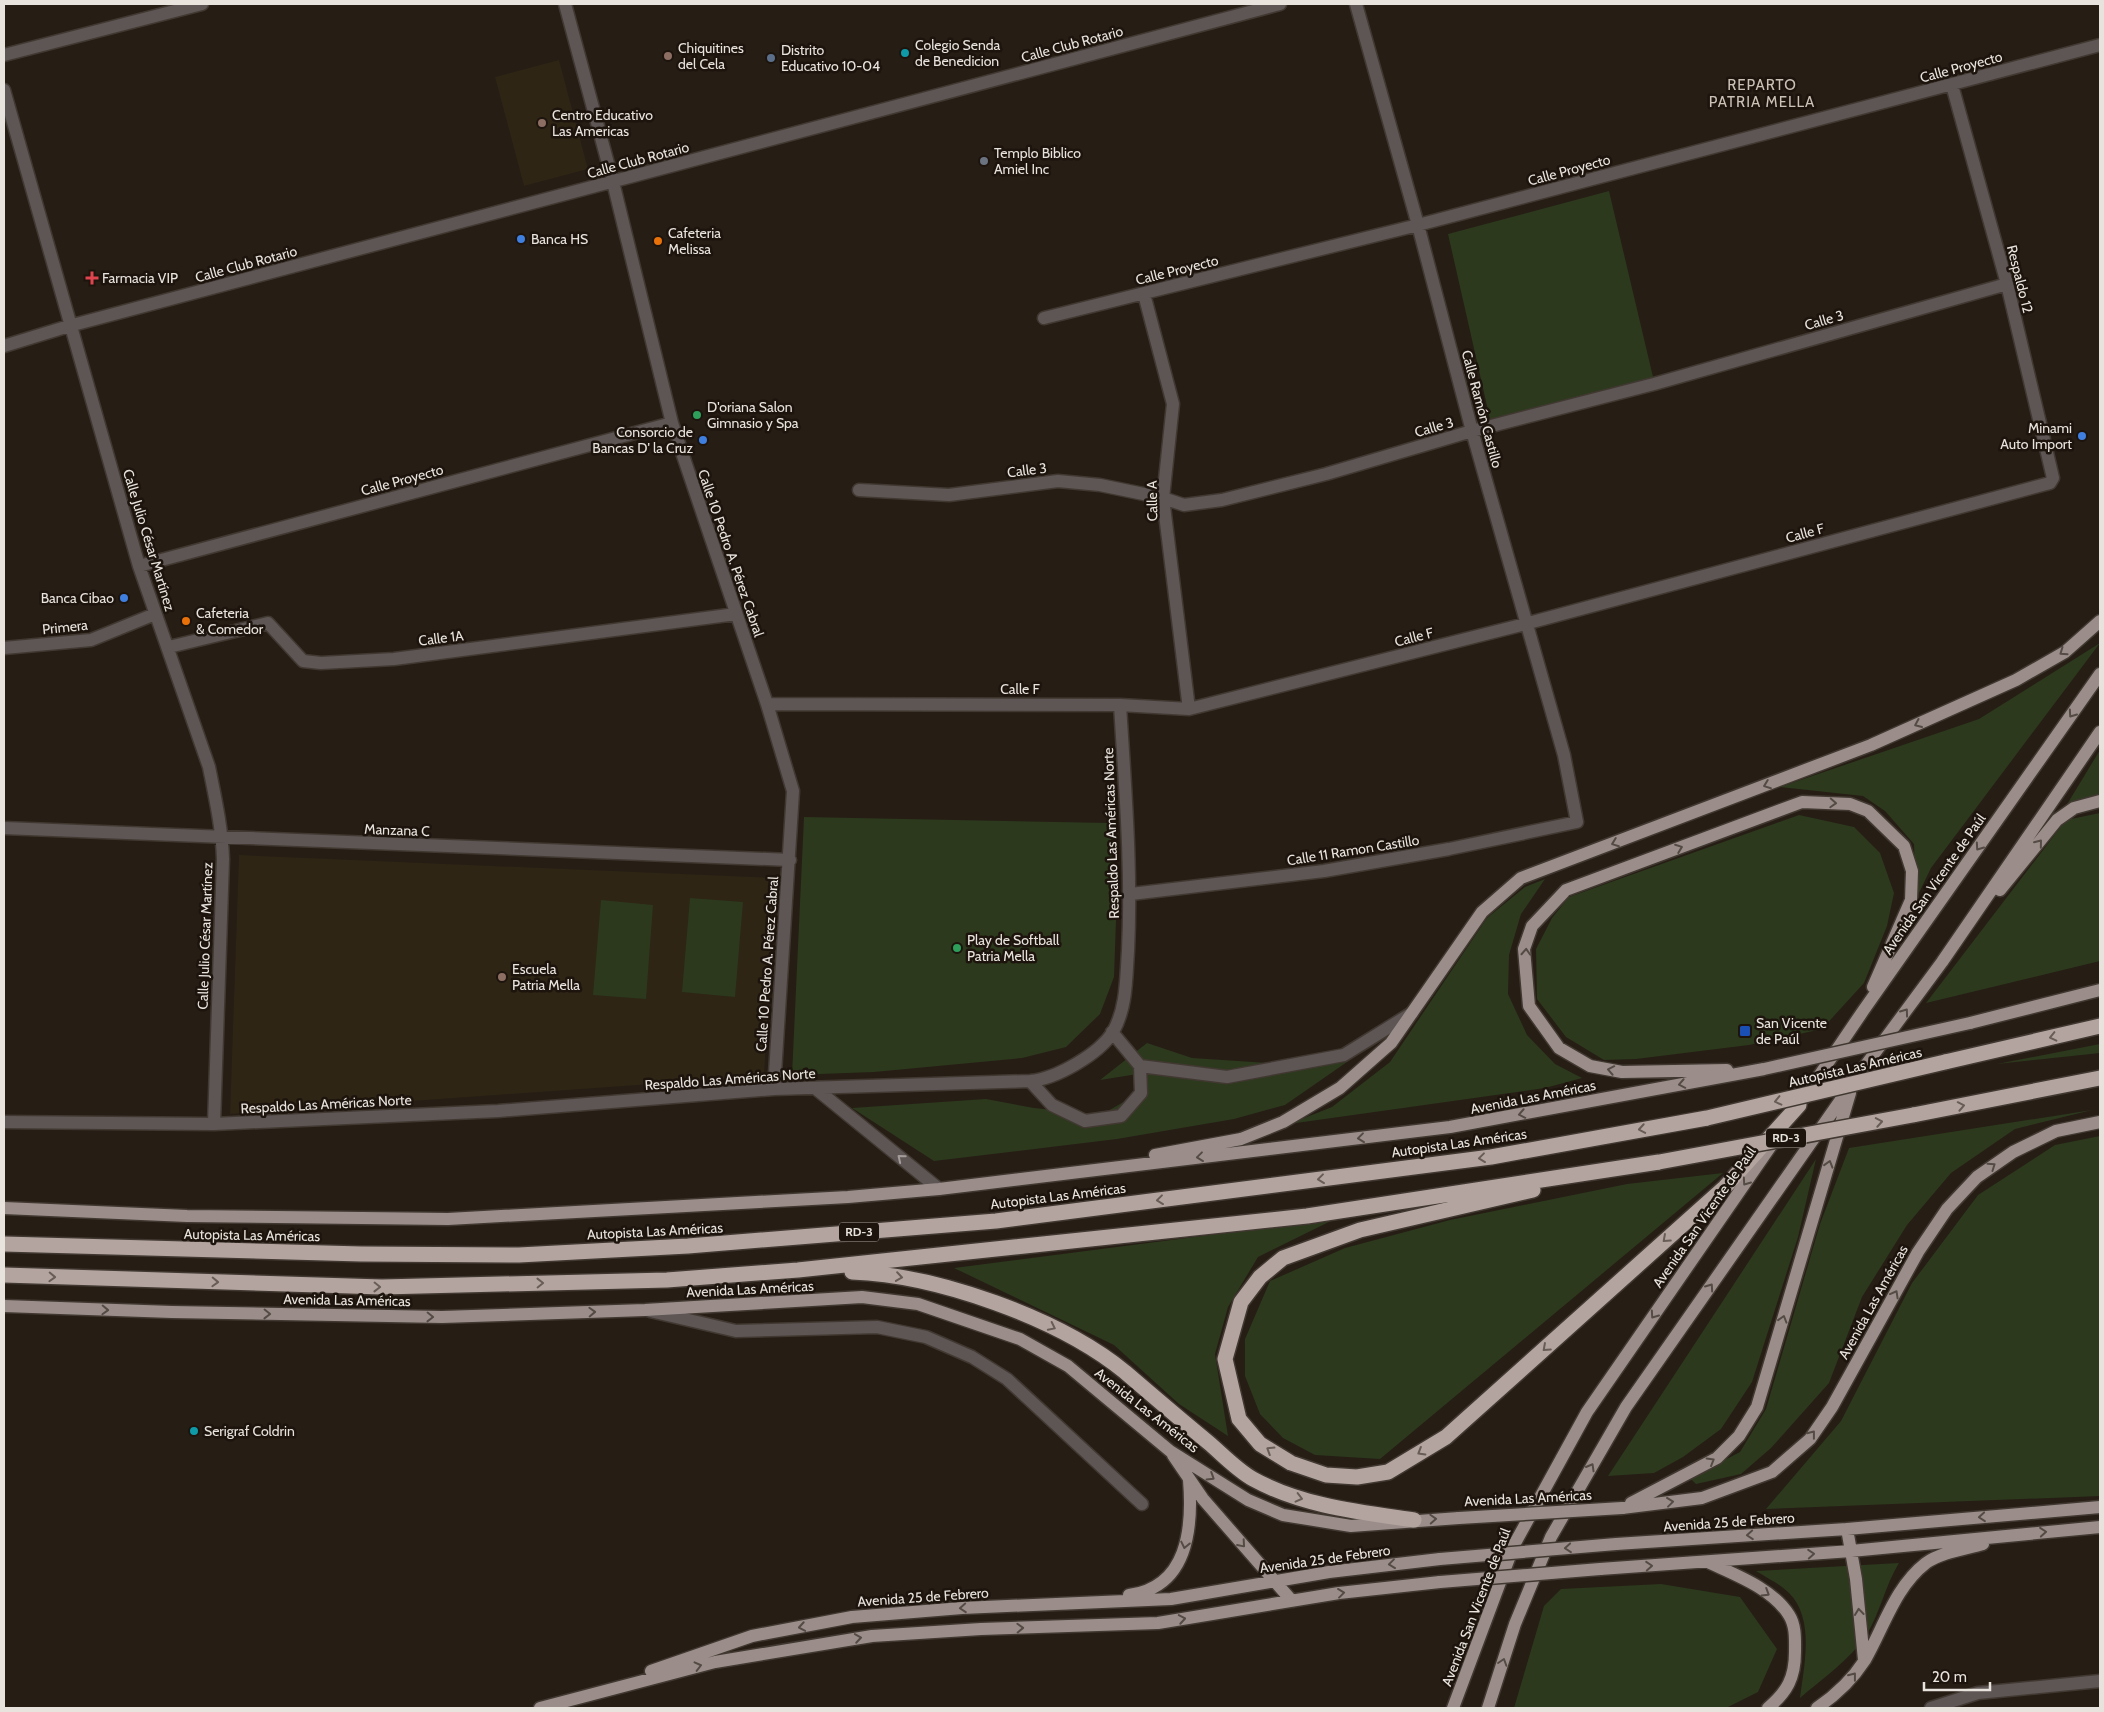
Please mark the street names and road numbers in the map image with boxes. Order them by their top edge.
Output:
street label: Calle Club Rotario [1019,22,1125,66]
street label: Calle Proyecto [1918,47,2005,87]
street label: Calle Club Rotario [585,138,691,182]
street label: Calle Proyecto [1526,150,1613,190]
street label: Calle Club Rotario [193,242,299,286]
street label: Respaldo 12 [2003,243,2037,315]
street label: Calle Proyecto [1134,251,1221,289]
street label: Calle 3 [1802,306,1846,334]
street label: Calle Ramón Castillo [1458,348,1506,470]
street label: Calle 3 [1412,413,1456,441]
street label: Calle 3 [1006,459,1048,481]
street label: Calle Proyecto [359,460,446,500]
street label: Calle Julio César Martínez [119,467,179,614]
street label: Calle 10 Pedro A. Pérez Cabral [694,467,768,640]
street label: Calle A [1143,480,1161,522]
street label: Calle F [1784,519,1827,547]
street label: Primera [41,616,89,638]
street label: Calle F [1393,623,1436,651]
street label: Calle 1A [417,626,465,650]
street label: Calle F [1000,680,1040,698]
street label: Respaldo Las Américas Norte [1099,747,1123,919]
street label: Avenida San Vicente de Paúl [1878,810,1990,958]
street label: Manzana C [364,820,430,840]
street label: Calle 11 Ramon Castillo [1286,831,1421,869]
street label: Calle Julio César Martínez [193,862,217,1010]
street label: Calle 10 Pedro A. Pérez Cabral [752,875,782,1052]
street label: Autopista Las Américas [1787,1043,1924,1091]
street label: Respaldo Las Américas Norte [644,1064,816,1094]
street label: Avenida Las Américas [1469,1076,1597,1118]
street label: Respaldo Las Américas Norte [240,1091,412,1117]
street label: Autopista Las Américas [1390,1125,1528,1161]
road number: RD-3 [1766,1128,1806,1148]
street label: Avenida San Vicente de Paúl [1648,1143,1760,1291]
street label: Autopista Las Américas [989,1179,1127,1213]
street label: Autopista Las Américas [586,1218,724,1244]
road number: RD-3 [839,1222,879,1242]
street label: Autopista Las Américas [184,1225,321,1245]
street label: Avenida Las Américas [1834,1242,1912,1362]
street label: Avenida Las Américas [686,1277,814,1301]
street label: Avenida Las Américas [283,1290,411,1310]
street label: Avenida Las Américas [1091,1364,1203,1456]
street label: Avenida Las Américas [1464,1486,1592,1510]
street label: Avenida 25 de Febrero [1663,1508,1796,1536]
street label: Avenida San Vicente de Paúl [1438,1525,1515,1689]
street label: Avenida 25 de Febrero [1259,1541,1392,1577]
street label: Avenida 25 de Febrero [857,1583,990,1611]

